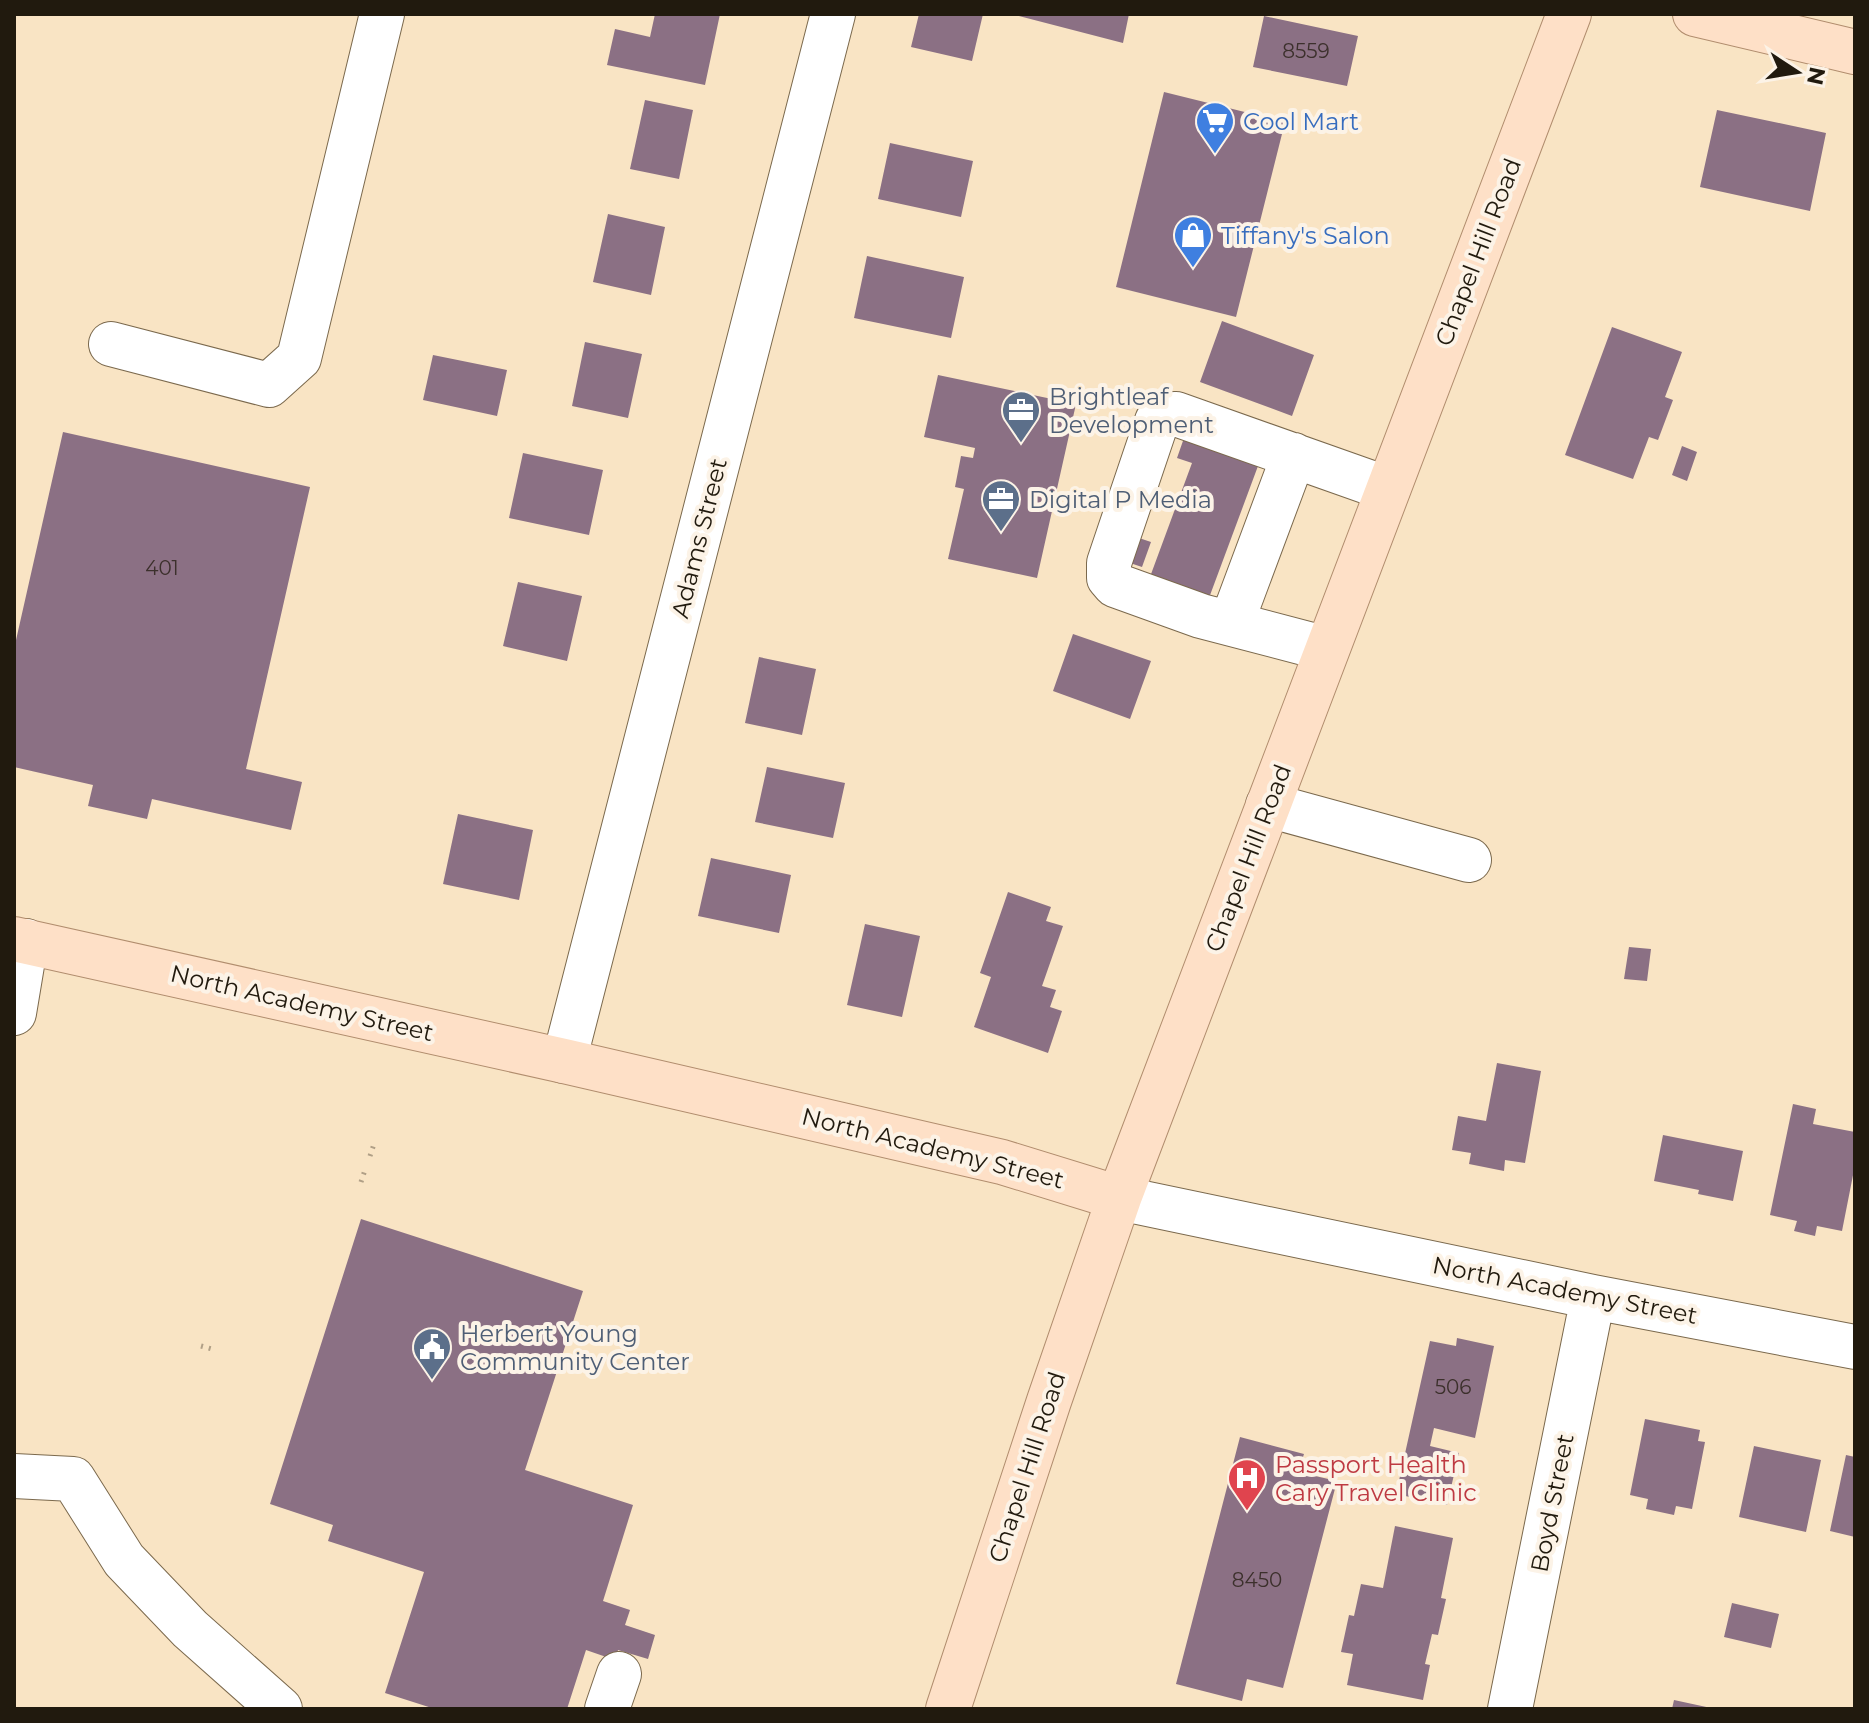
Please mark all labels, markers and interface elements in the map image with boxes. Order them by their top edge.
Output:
north arrow [1757,32,1837,112]
house number: 8559 [1282,39,1330,63]
text: N [1801,65,1831,88]
supermarket icon: Cool Mart [1194,100,1236,155]
place label: Cool Mart [1243,107,1359,136]
street label: Chapel Hill Road [1429,154,1527,350]
shop icon: Tiffany's Salon [1172,214,1214,269]
place label: Tiffany's Salon [1221,221,1390,250]
place label: Brightleaf Development [1049,382,1214,439]
office icon: Brightleaf Development [1000,389,1042,444]
street label: Adams Street [665,455,733,621]
office icon: Digital P Media [980,478,1022,533]
place label: Digital P Media [1029,485,1212,514]
house number: 401 [145,556,179,580]
street label: Chapel Hill Road [1199,760,1297,956]
street label: North Academy Street [168,959,437,1047]
street label: North Academy Street [799,1101,1067,1195]
street label: North Academy Street [1430,1250,1700,1330]
place label: Herbert Young Community Center [460,1319,690,1376]
public building icon: Herbert Young Community Center [411,1326,453,1381]
street label: Chapel Hill Road [982,1368,1072,1566]
house number: 506 [1435,1375,1471,1399]
street label: Boyd Street [1524,1431,1580,1575]
place label: Passport Health Cary Travel Clinic [1275,1450,1477,1507]
hospital icon: Passport Health Cary Travel Clinic [1226,1457,1268,1512]
house number: 8450 [1232,1568,1282,1592]

